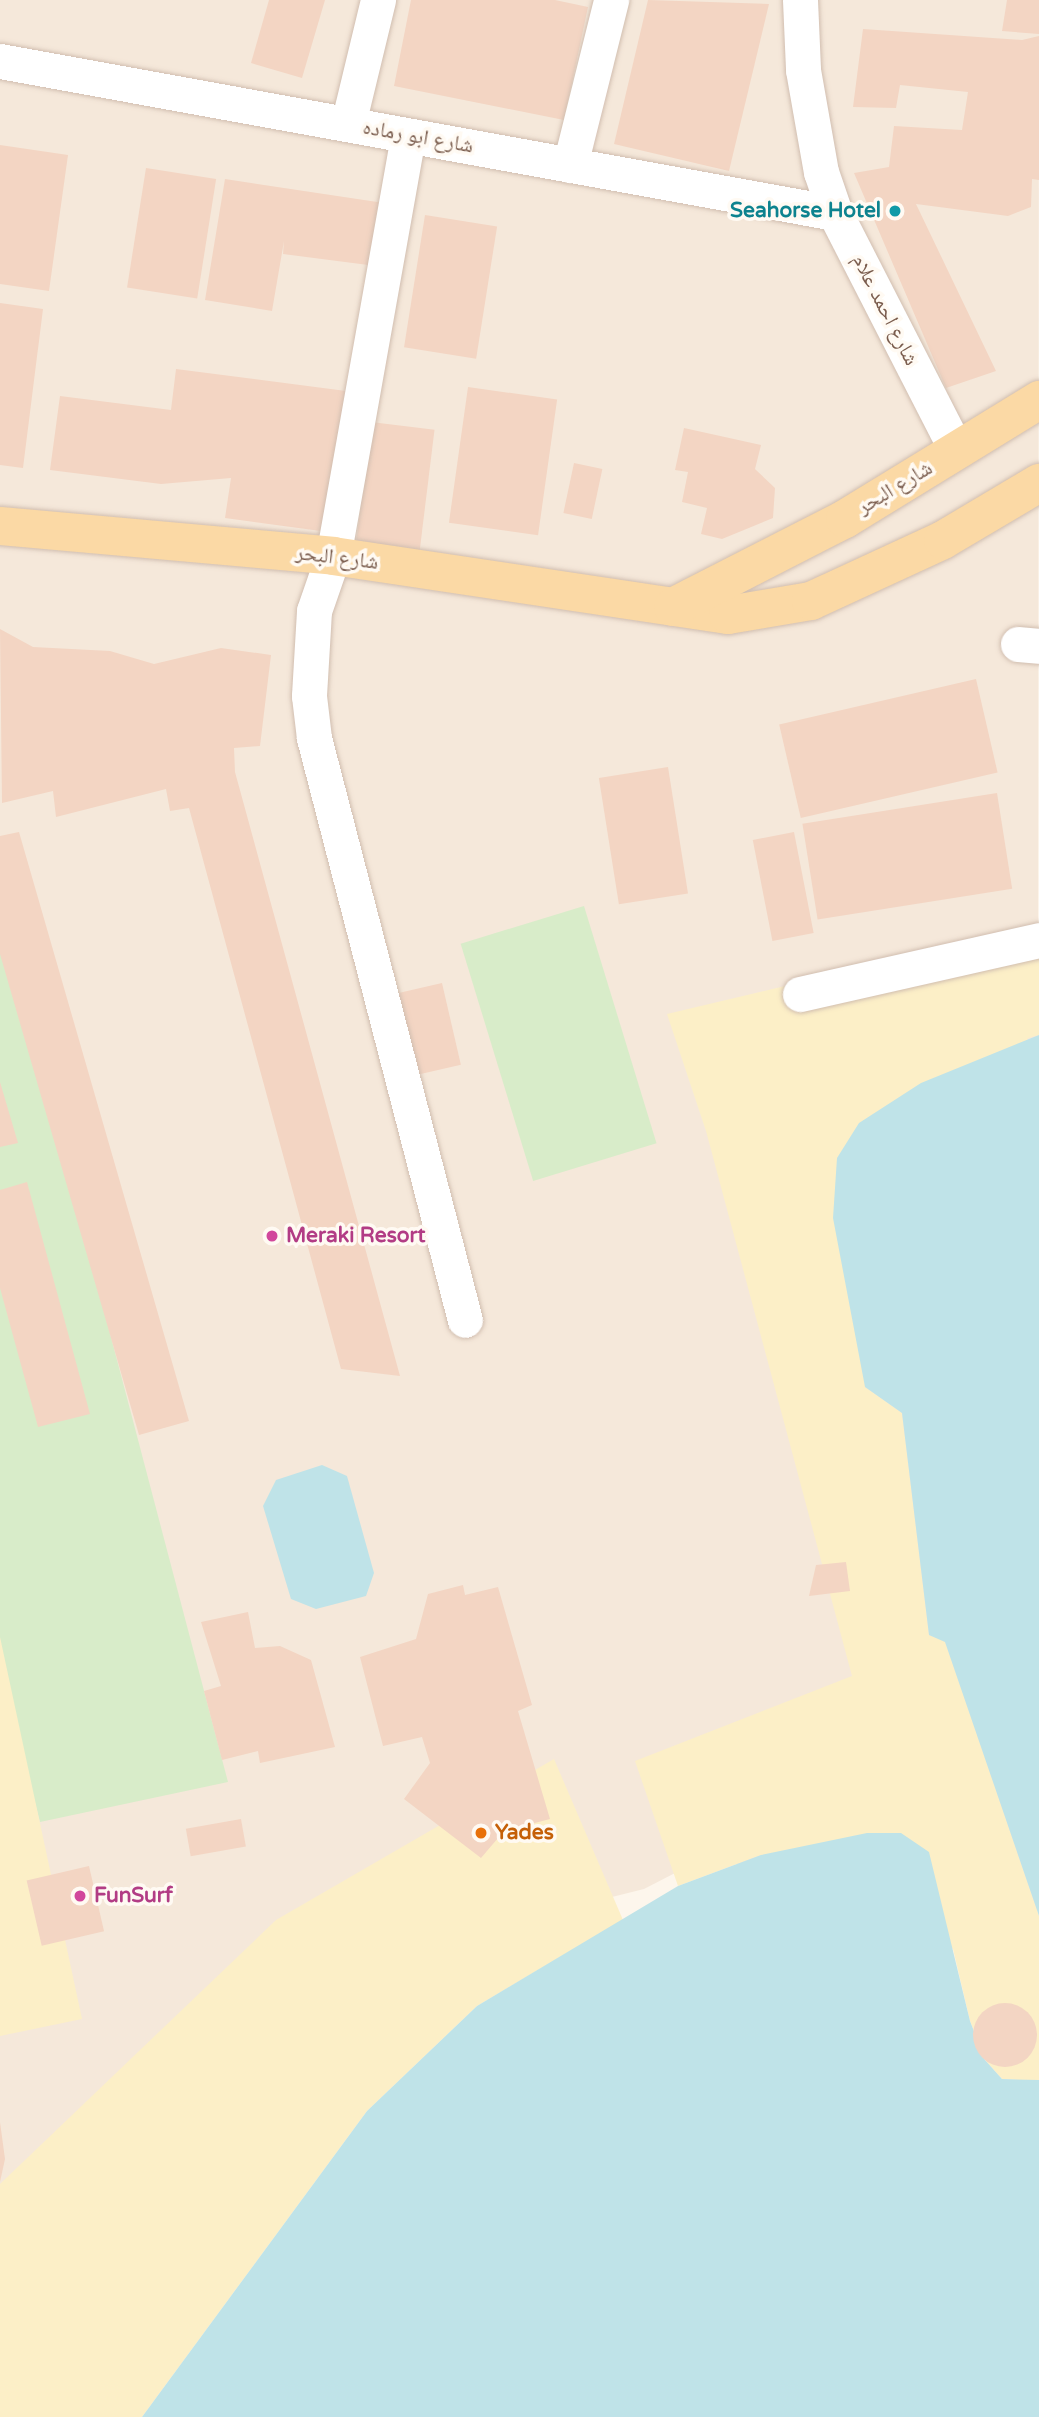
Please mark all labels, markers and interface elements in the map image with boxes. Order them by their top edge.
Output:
street label: شارع ابو رماده [361,115,475,159]
place label: Seahorse Hotel [730,198,881,224]
marker: Seahorse Hotel [887,203,903,219]
street label: شارع احمد علام [846,250,924,370]
street label: شارع البحر [853,456,937,520]
street label: شارع البحر [294,540,380,576]
place label: Meraki Resort [286,1223,426,1249]
marker: Meraki Resort [264,1228,280,1244]
place label: Yades [495,1820,554,1846]
marker: Yades [473,1825,489,1841]
place label: FunSurf [94,1883,173,1909]
marker: FunSurf [72,1888,88,1904]

